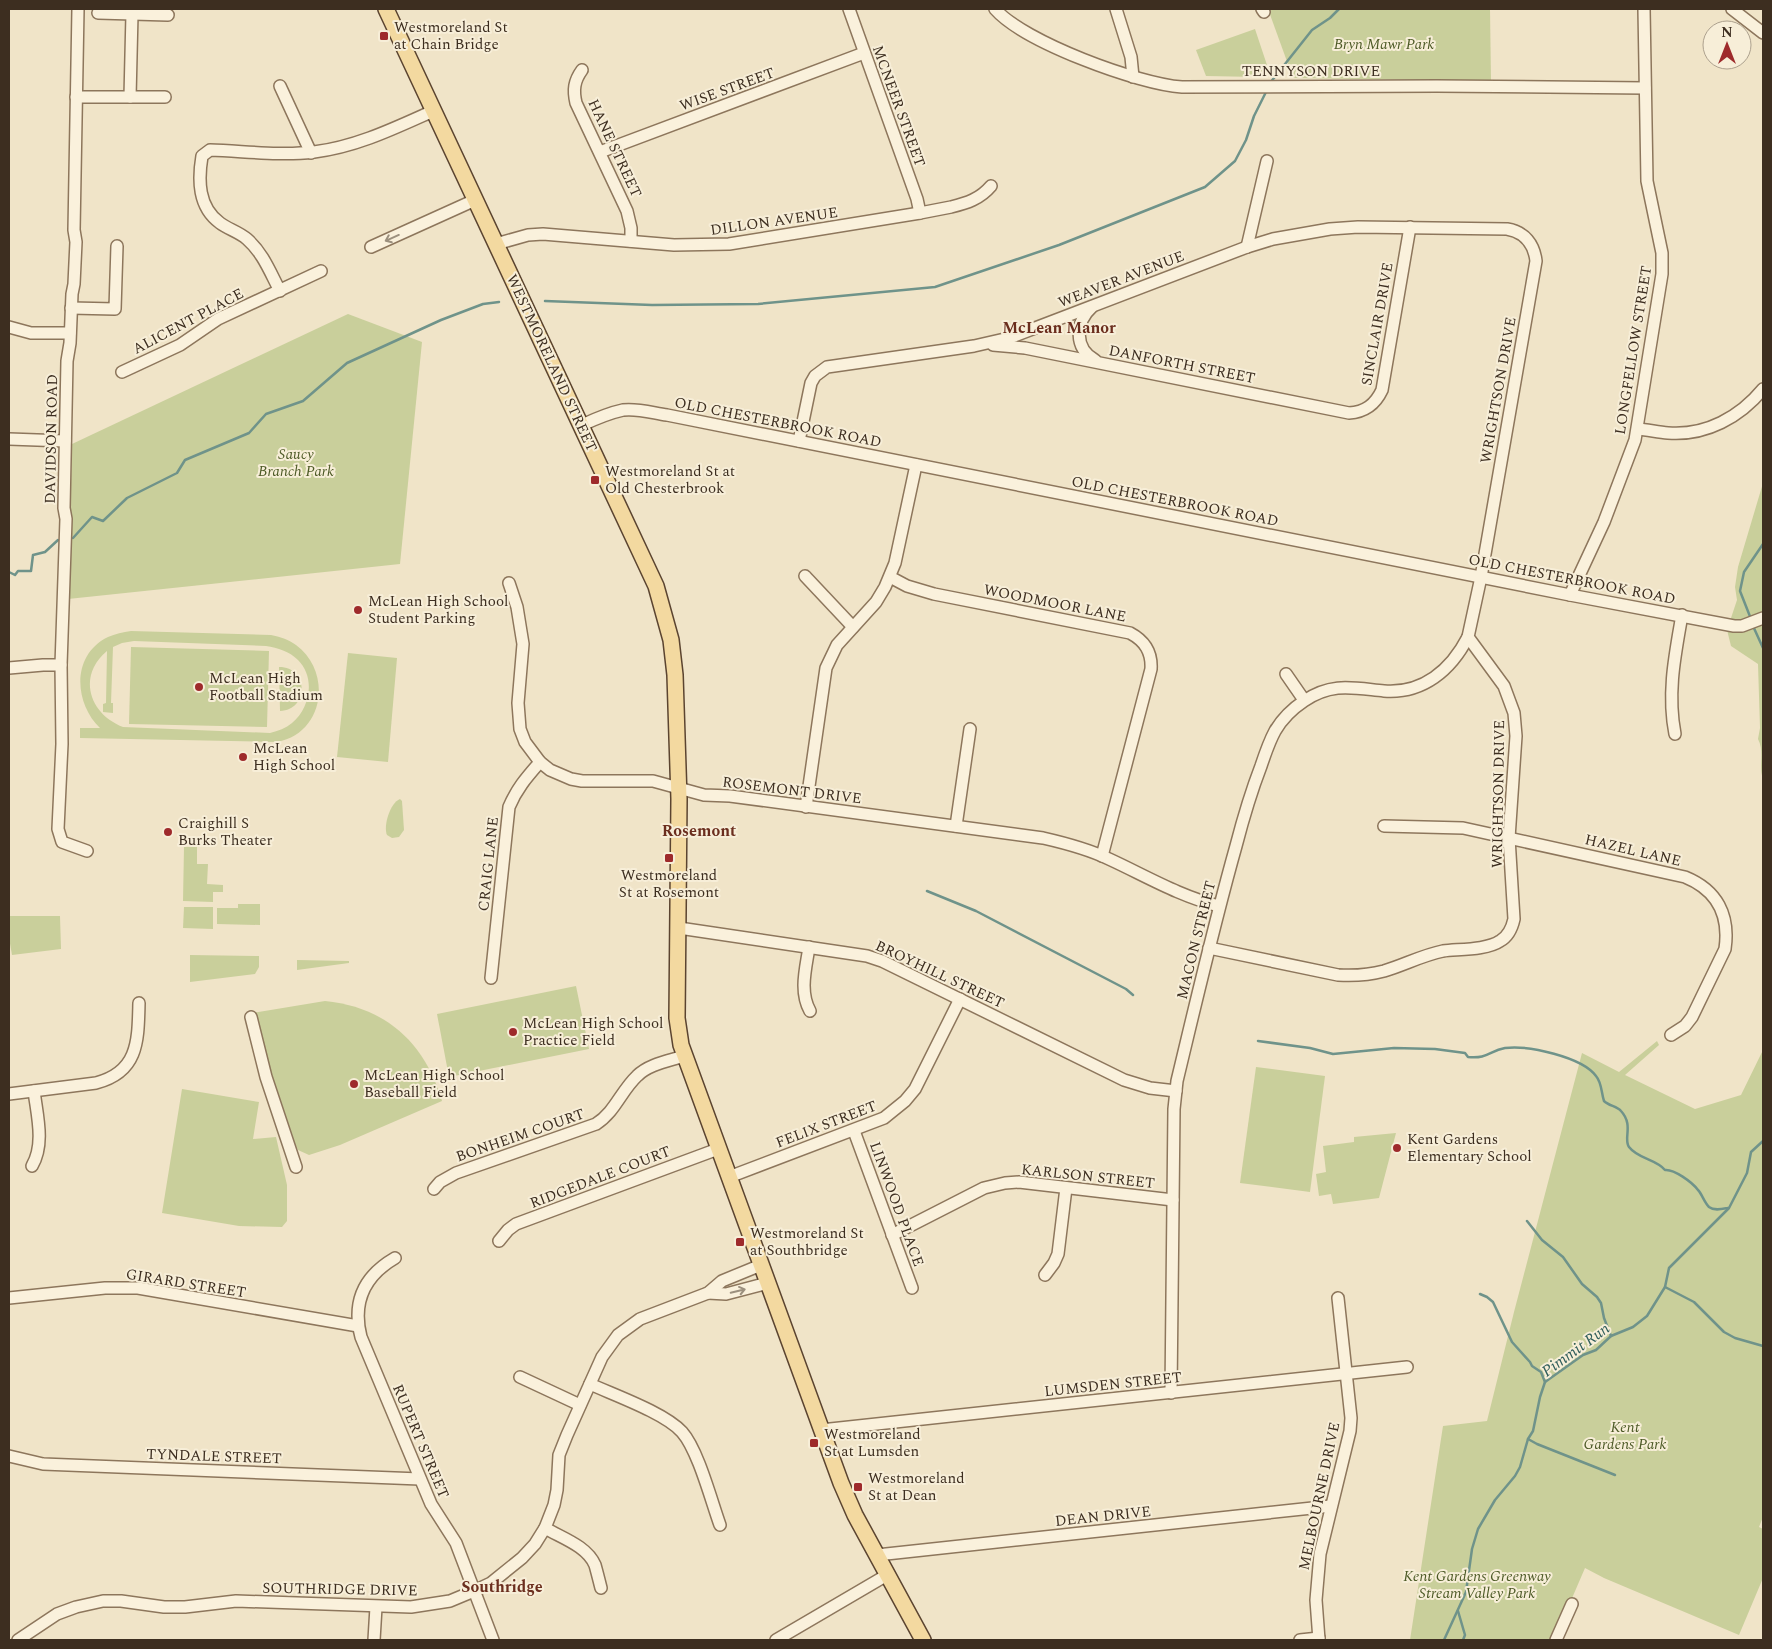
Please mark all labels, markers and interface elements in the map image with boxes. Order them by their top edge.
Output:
place label: Westmoreland St at Chain Bridge [394,16,508,56]
north arrow [1702,20,1752,70]
text: N [1721,22,1733,43]
marker: Westmoreland St at Chain Bridge [378,30,390,42]
park label: Bryn Mawr Park [1334,33,1434,56]
street label: MCNEER STREET [866,42,931,170]
street label: TENNYSON DRIVE [1242,60,1380,83]
street label: WISE STREET [676,62,778,117]
street label: HANE STREET [582,95,647,201]
street label: DILLON AVENUE [709,201,839,242]
one-way arrow [385,233,400,243]
street label: WEAVER AVENUE [1055,245,1188,314]
street label: SINCLAIR DRIVE [1355,261,1400,388]
street label: LONGFELLOW STREET [1609,264,1658,436]
street label: WESTMORELAND STREET [500,270,603,456]
street label: ALICENT PLACE [128,282,248,361]
street label: WRIGHTSON DRIVE [1474,315,1523,465]
district label: McLean Manor [1002,316,1116,340]
street label: DANFORTH STREET [1107,339,1257,390]
street label: DAVIDSON ROAD [39,374,64,504]
street label: OLD CHESTERBROOK ROAD [672,391,883,454]
park label: Saucy Branch Park [258,443,334,483]
place label: Westmoreland St at Old Chesterbrook [605,460,735,500]
street label: OLD CHESTERBROOK ROAD [1069,470,1280,533]
marker: Westmoreland St at Old Chesterbrook [589,474,601,486]
street label: OLD CHESTERBROOK ROAD [1466,548,1677,611]
street label: WOODMOOR LANE [982,578,1128,629]
place label: McLean High School Student Parking [368,590,508,630]
marker: McLean High School Student Parking [352,604,364,616]
place label: McLean High Football Stadium [209,667,323,707]
marker: McLean High Football Stadium [193,681,205,693]
street label: WRIGHTSON DRIVE [1486,720,1511,868]
place label: McLean High School [253,737,335,777]
marker: McLean High School [237,751,249,763]
street label: ROSEMONT DRIVE [721,771,863,810]
place label: Craighill S Burks Theater [178,812,273,852]
street label: CRAIG LANE [472,815,505,913]
district label: Rosemont [662,819,736,843]
marker: Craighill S Burks Theater [162,826,174,838]
street label: HAZEL LANE [1582,828,1683,873]
marker: Westmoreland St at Rosemont [663,852,675,864]
place label: Westmoreland St at Rosemont [619,864,719,904]
street label: MACON STREET [1171,878,1222,1002]
street label: BROYHILL STREET [871,934,1008,1015]
place label: McLean High School Practice Field [523,1012,663,1052]
marker: McLean High School Practice Field [507,1026,519,1038]
place label: McLean High School Baseball Field [364,1064,504,1104]
marker: McLean High School Baseball Field [348,1078,360,1090]
street label: FELIX STREET [772,1095,880,1154]
street label: BONHEIM COURT [453,1103,588,1168]
place label: Kent Gardens Elementary School [1407,1128,1532,1168]
street label: LINWOOD PLACE [863,1139,930,1270]
street label: RIDGEDALE COURT [527,1140,674,1215]
marker: Kent Gardens Elementary School [1391,1142,1403,1154]
street label: KARLSON STREET [1020,1158,1156,1195]
place label: Westmoreland St at Southbridge [750,1222,864,1262]
marker: Westmoreland St at Southbridge [734,1236,746,1248]
street label: GIRARD STREET [124,1263,248,1304]
one-way arrow [730,1286,746,1295]
water label: Pimmit Run [1536,1317,1615,1383]
street label: LUMSDEN STREET [1043,1366,1183,1403]
street label: RUPERT STREET [386,1380,455,1502]
park label: Kent Gardens Park [1584,1416,1666,1456]
street label: MELBOURNE DRIVE [1293,1420,1346,1572]
place label: Westmoreland St at Lumsden [824,1423,921,1463]
marker: Westmoreland St at Lumsden [808,1437,820,1449]
street label: TYNDALE STREET [146,1443,282,1470]
place label: Westmoreland St at Dean [868,1467,965,1507]
marker: Westmoreland St at Dean [852,1481,864,1493]
street label: DEAN DRIVE [1054,1500,1152,1533]
park label: Kent Gardens Greenway Stream Valley Park [1403,1565,1551,1605]
district label: Southridge [461,1575,543,1599]
street label: SOUTHRIDGE DRIVE [262,1577,418,1602]

